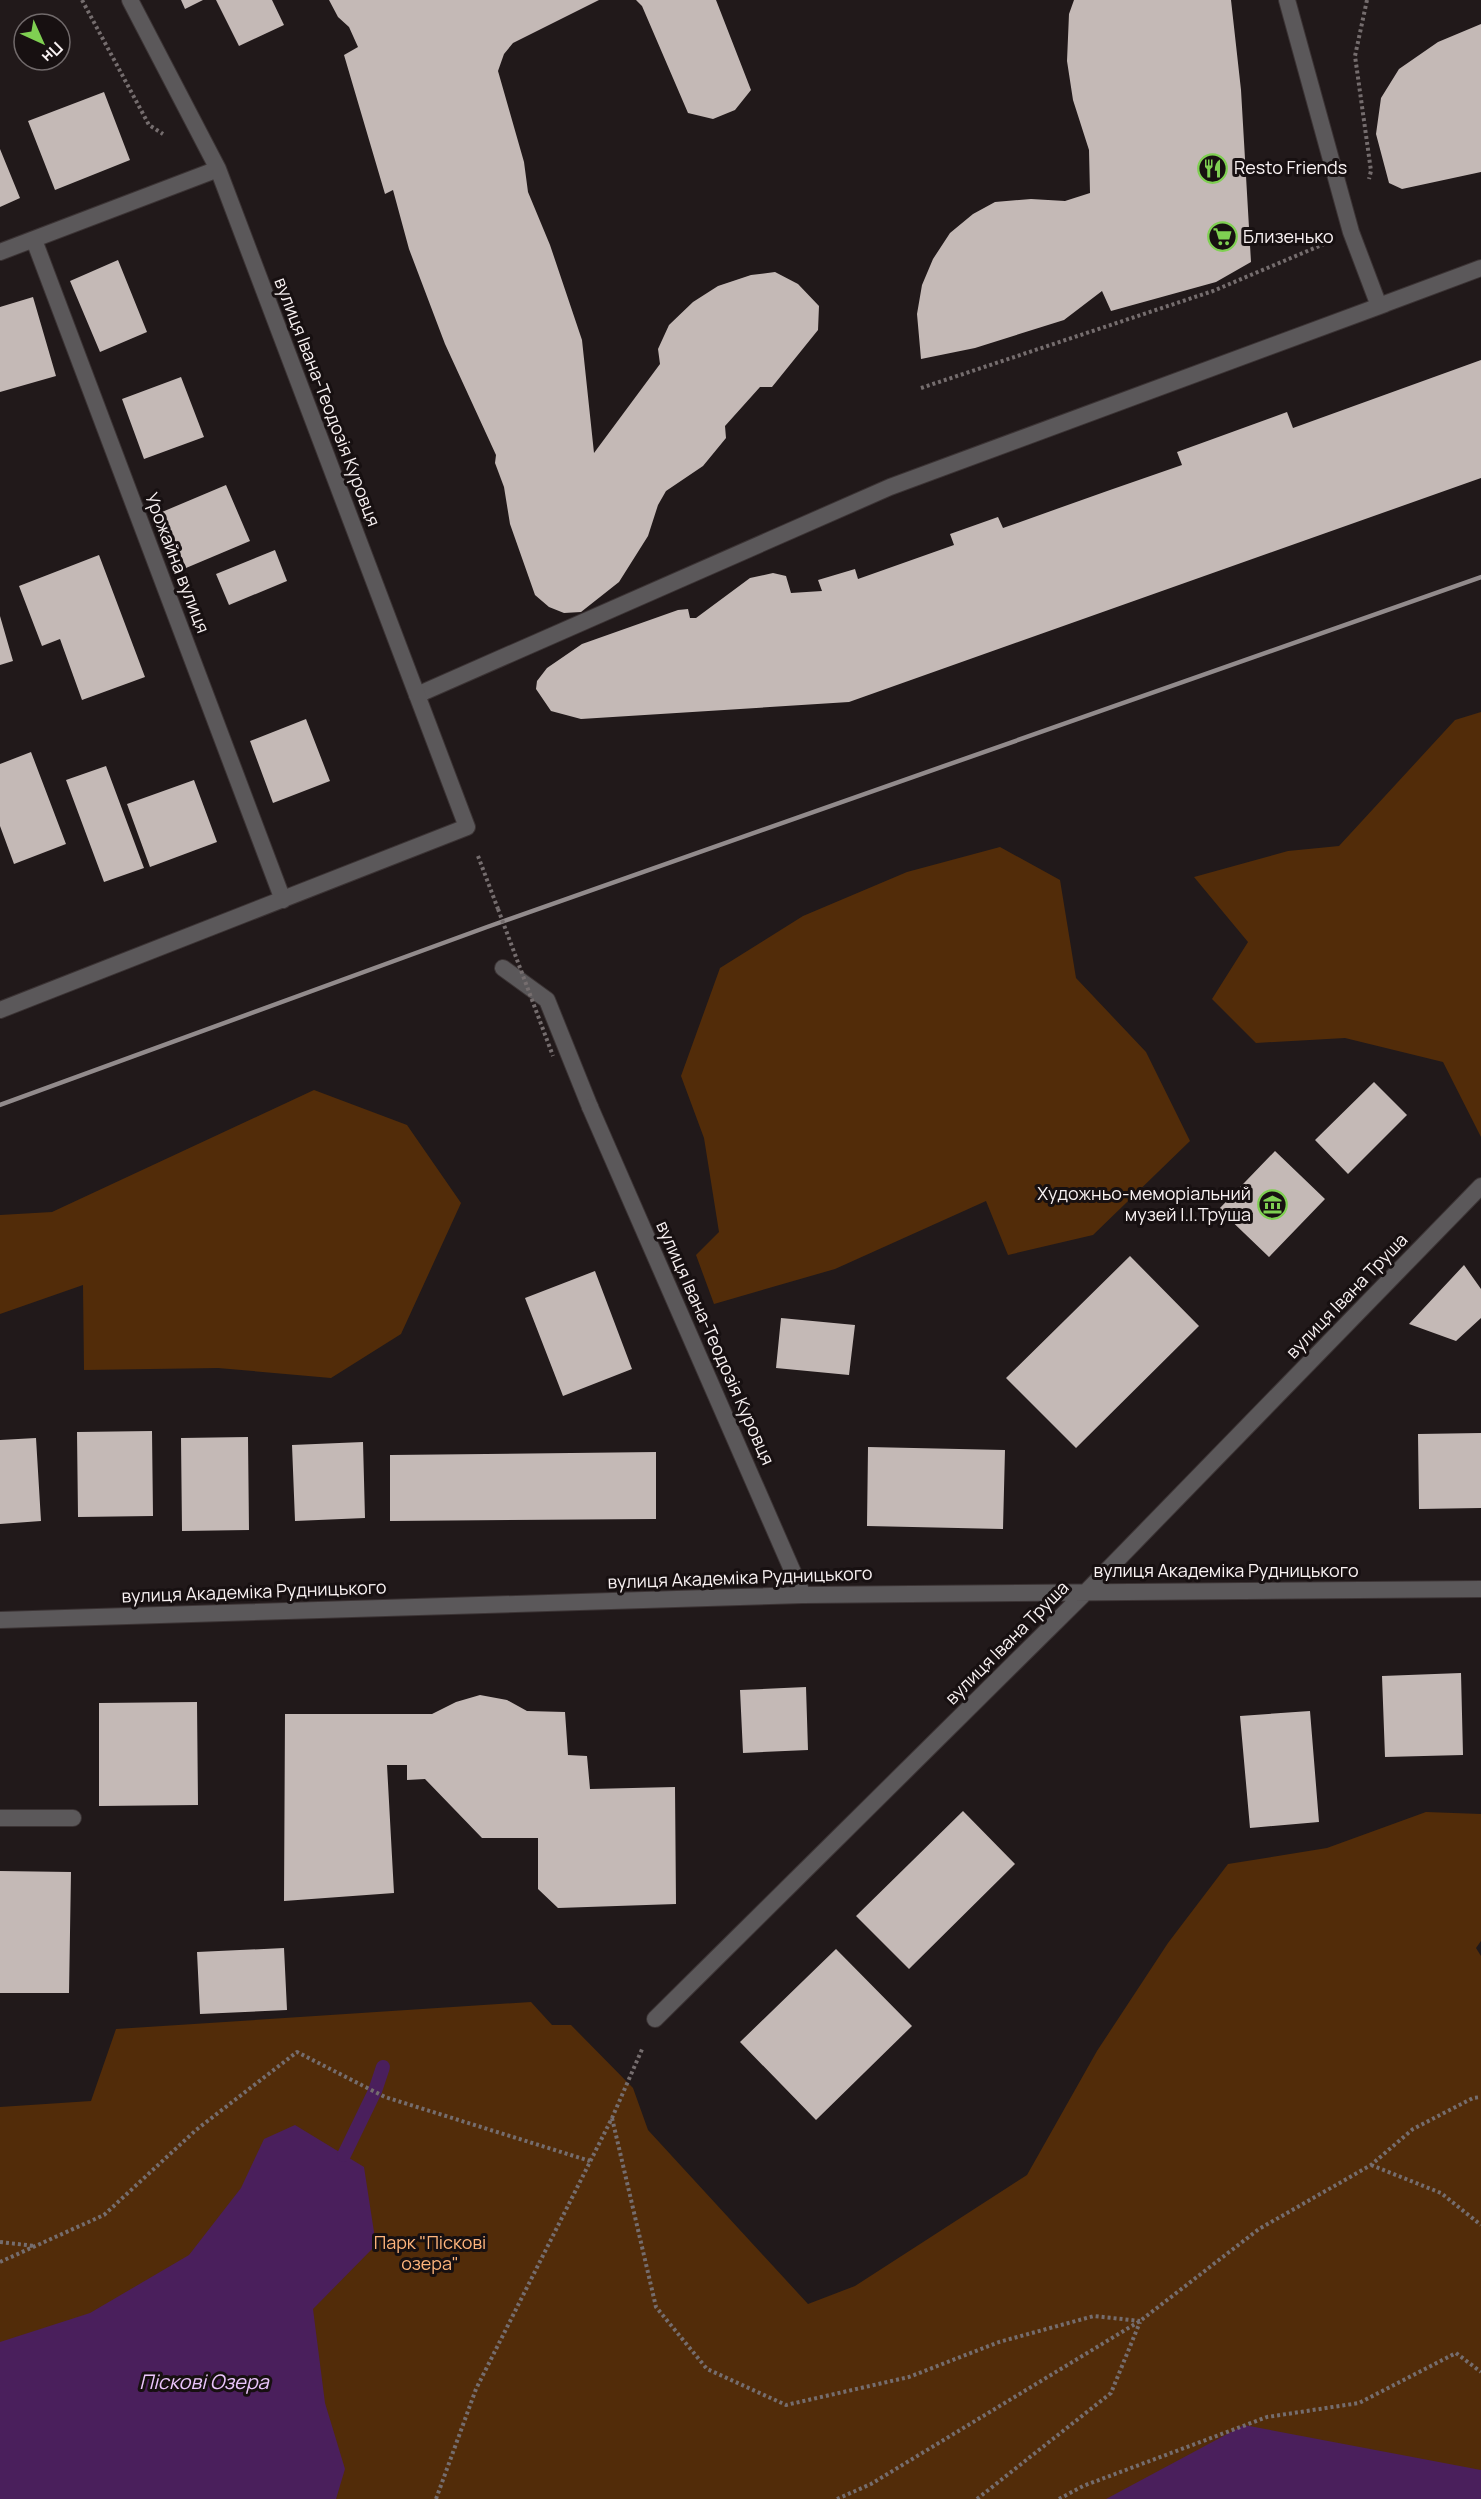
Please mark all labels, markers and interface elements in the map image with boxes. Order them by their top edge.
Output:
north arrow [12,12,72,72]
text: Пн [37,37,68,68]
restaurant icon: Resto Friends [1197,152,1229,184]
place label: Resto Friends [1234,155,1347,179]
supermarket icon: Близенько [1206,221,1238,253]
place label: Близенько [1243,224,1334,248]
street label: вулиця Івана-Теодозія Куровця [269,274,387,530]
street label: Урожайна вулиця [140,489,216,636]
place label: Художньо-меморіальний музей І.І.Труша [1037,1181,1251,1226]
museum icon: Художньо-меморіальний музей І.І.Труша [1256,1188,1288,1220]
street label: вулиця Івана-Теодозія Куровця [651,1217,781,1468]
street label: вулиця Івана Труша [1280,1227,1412,1363]
street label: вулиця Академіка Рудницького [1093,1558,1359,1582]
street label: вулиця Академіка Рудницького [607,1560,873,1594]
street label: вулиця Академіка Рудницького [121,1574,387,1608]
street label: вулиця Івана Труша [939,1575,1073,1709]
park label: Парк "Піскові озера" [374,2230,486,2275]
water label: Піскові Озера [139,2368,270,2395]

